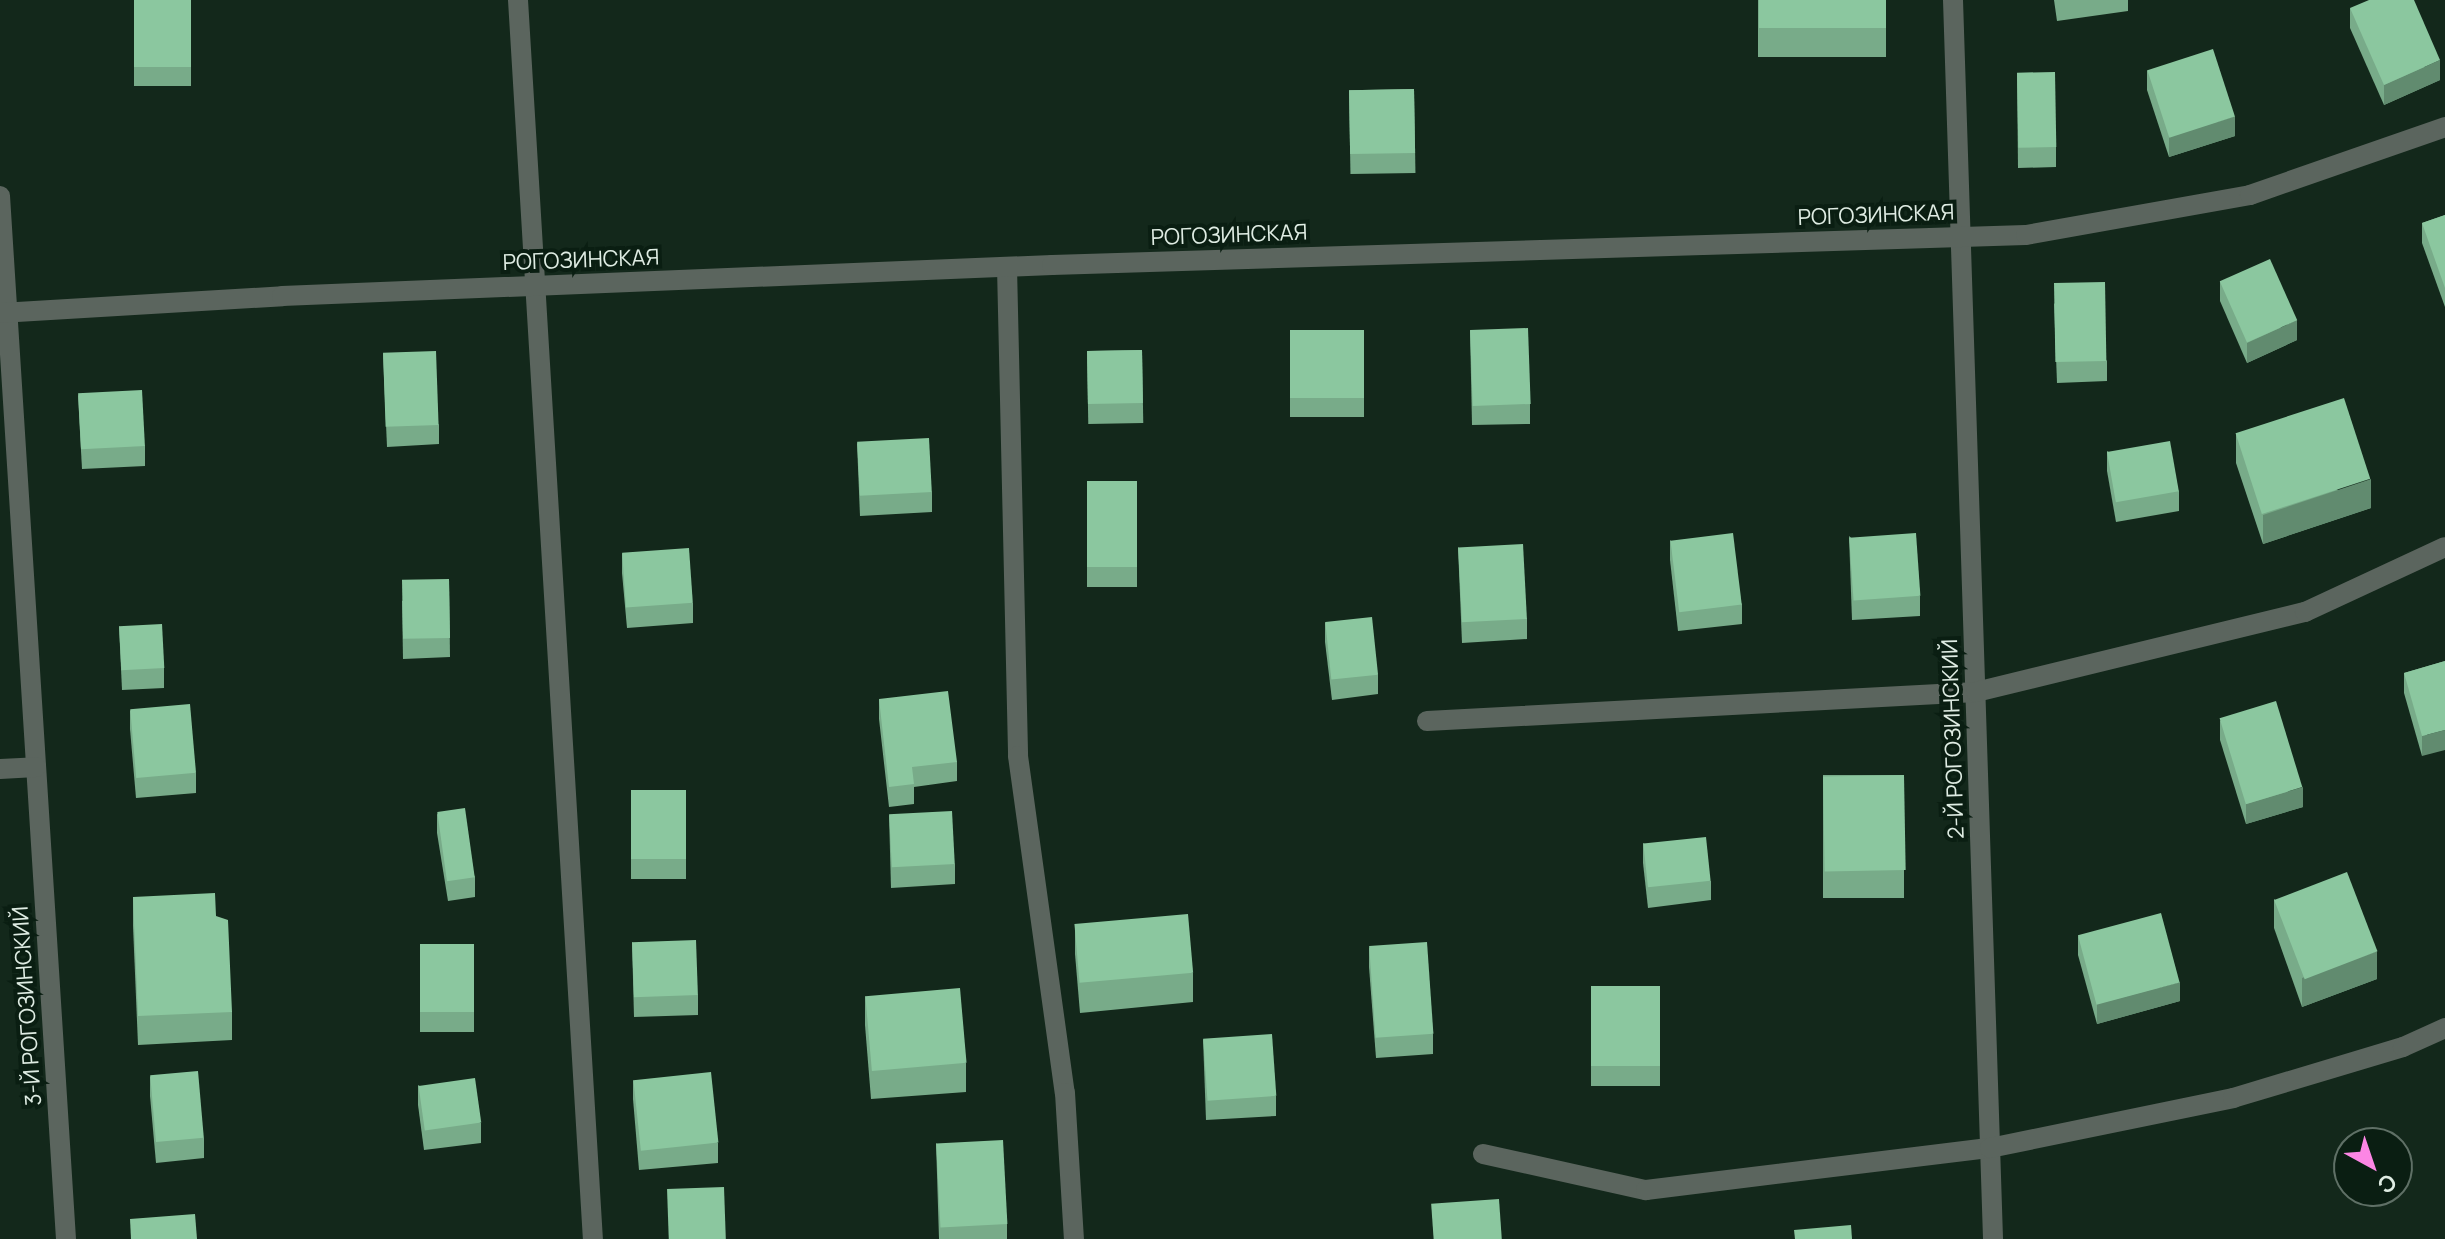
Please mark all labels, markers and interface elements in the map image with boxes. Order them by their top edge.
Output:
street label: РОГОЗИНСКАЯ [1797,199,1955,231]
street label: РОГОЗИНСКАЯ [1150,219,1308,251]
street label: РОГОЗИНСКАЯ [502,244,660,276]
street label: 2-Й РОГОЗИНСКИЙ [1936,639,1970,839]
street label: 3-Й РОГОЗИНСКИЙ [7,905,47,1107]
north arrow [2333,1127,2413,1207]
text: С [2371,1167,2403,1201]

